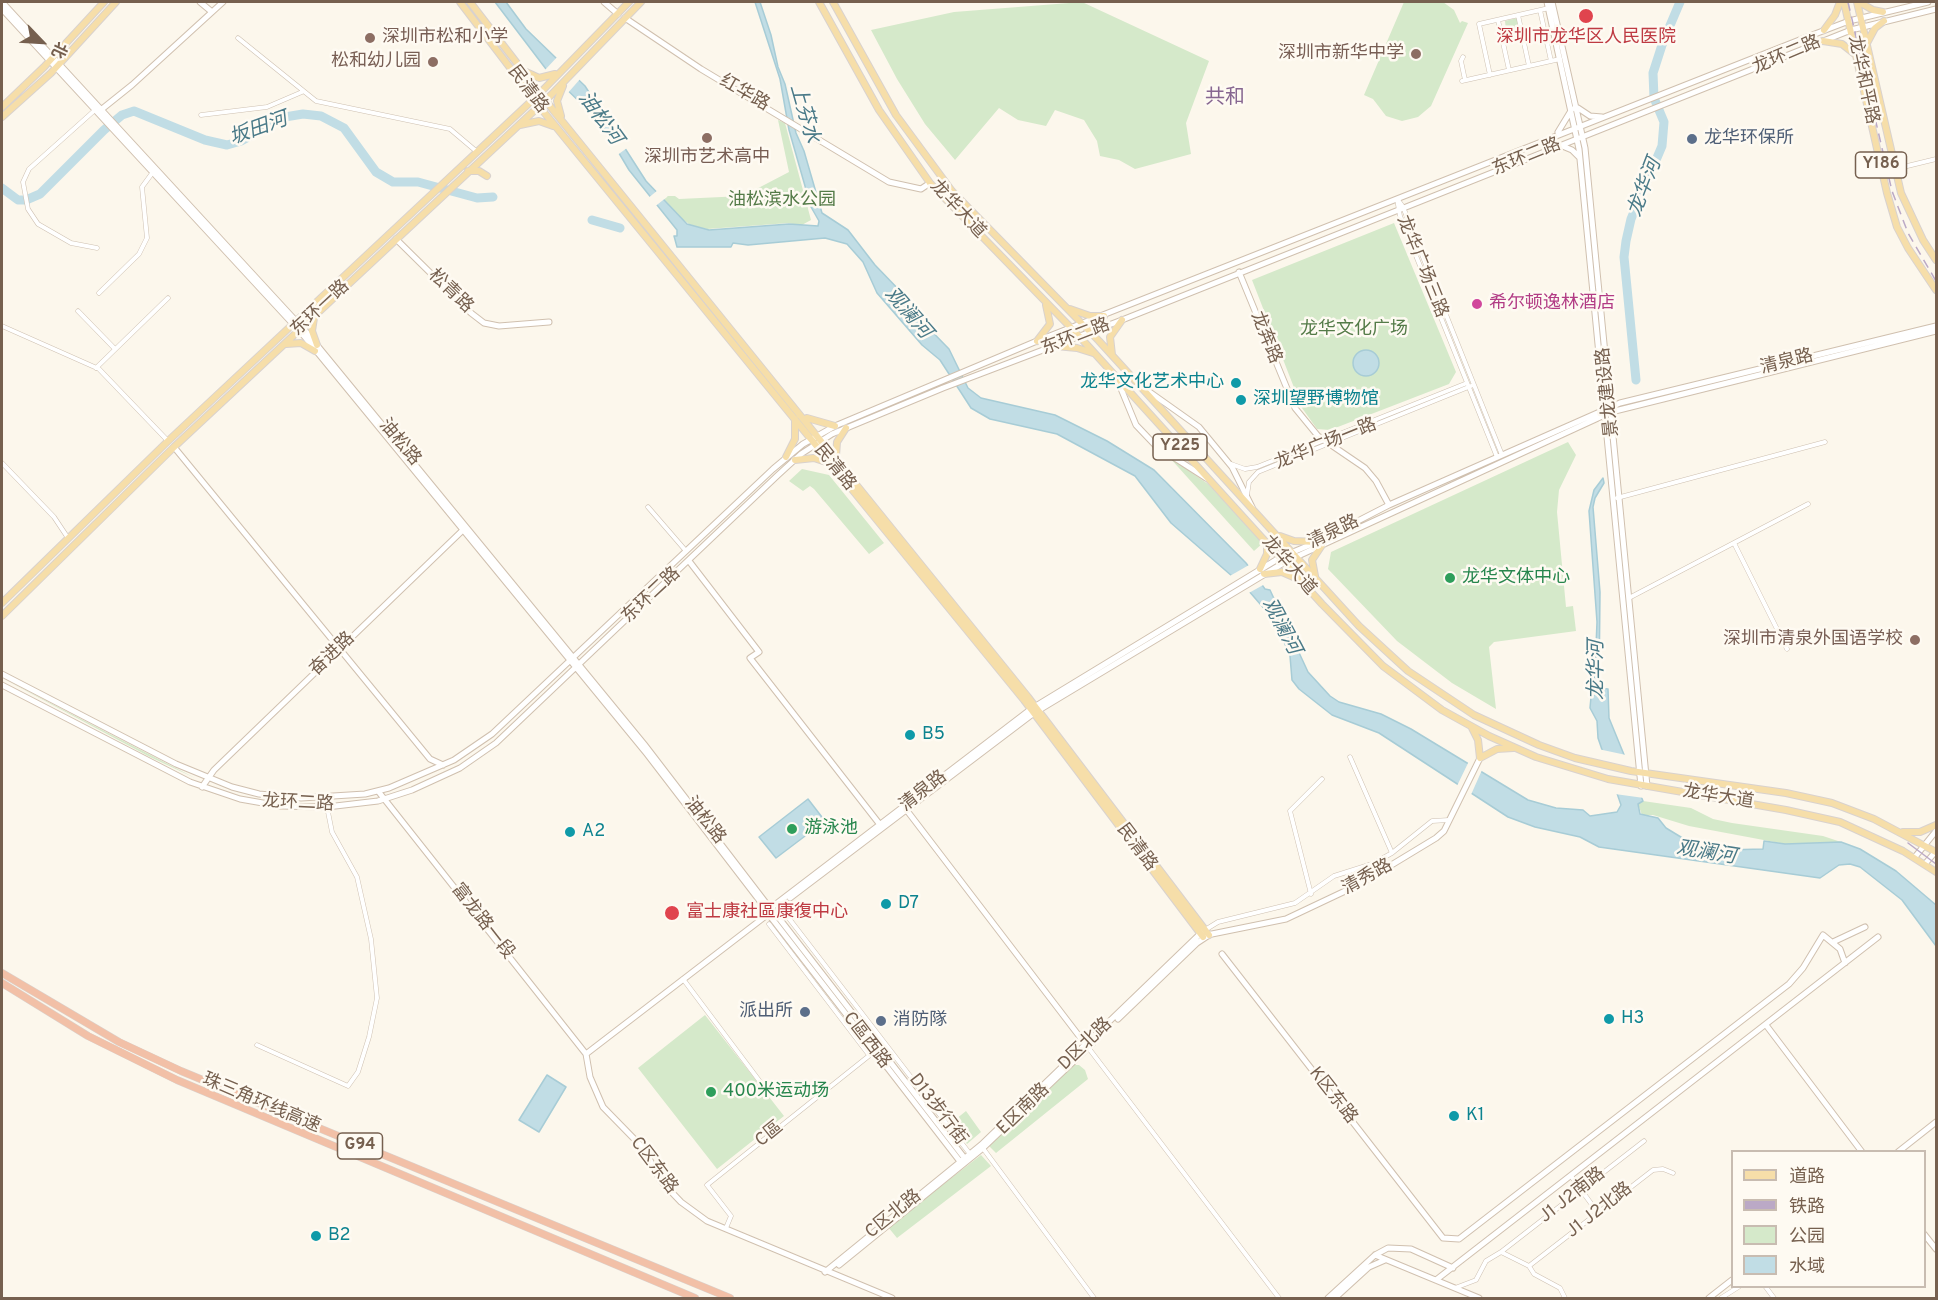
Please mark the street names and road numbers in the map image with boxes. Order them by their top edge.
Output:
street label: 龙环二路 [1750,32,1824,80]
street label: 龙华和平路 [1842,34,1882,126]
street label: 民清路 [502,62,552,118]
street label: 红华路 [715,71,773,117]
street label: 东环二路 [1490,135,1564,181]
road number: Y186 [1856,152,1906,178]
street label: 龙华大道 [925,176,989,244]
street label: 龙华广场三路 [1391,213,1451,321]
street label: 松青路 [423,265,477,319]
street label: 东环一路 [287,277,355,341]
street label: 龙奔路 [1245,309,1285,367]
street label: 东环二路 [1039,315,1113,361]
street label: 景龙建设路 [1594,346,1624,438]
street label: 清泉路 [1758,346,1816,380]
street label: 油松路 [373,415,425,471]
street label: 龙华广场一路 [1272,415,1380,475]
road number: Y225 [1153,434,1207,460]
street label: 民清路 [809,440,859,496]
street label: 清泉路 [1305,511,1363,555]
street label: 龙华大道 [1256,532,1320,600]
street label: 东环二路 [618,564,686,628]
street label: 奋进路 [306,628,360,682]
street label: 清泉路 [896,767,952,817]
street label: 龙华大道 [1681,782,1755,814]
street label: 龙环二路 [261,791,335,817]
street label: 油松路 [679,793,729,849]
street label: 民清路 [1111,820,1161,876]
street label: 清秀路 [1339,855,1397,901]
street label: 富龙路一段 [446,880,518,964]
street label: C區西路 [837,1008,895,1074]
street label: D区北路 [1055,1014,1117,1076]
street label: K区东路 [1303,1063,1361,1129]
street label: 珠三角环线高速 [199,1069,323,1139]
street label: D13步行街 [903,1070,971,1150]
street label: E区南路 [993,1080,1055,1140]
street label: C區 [752,1117,788,1153]
road number: G94 [338,1133,382,1159]
street label: C区东路 [625,1133,681,1199]
street label: J1 J2南路 [1536,1164,1610,1228]
street label: J1 J2北路 [1563,1179,1637,1243]
street label: C区北路 [862,1186,926,1244]

